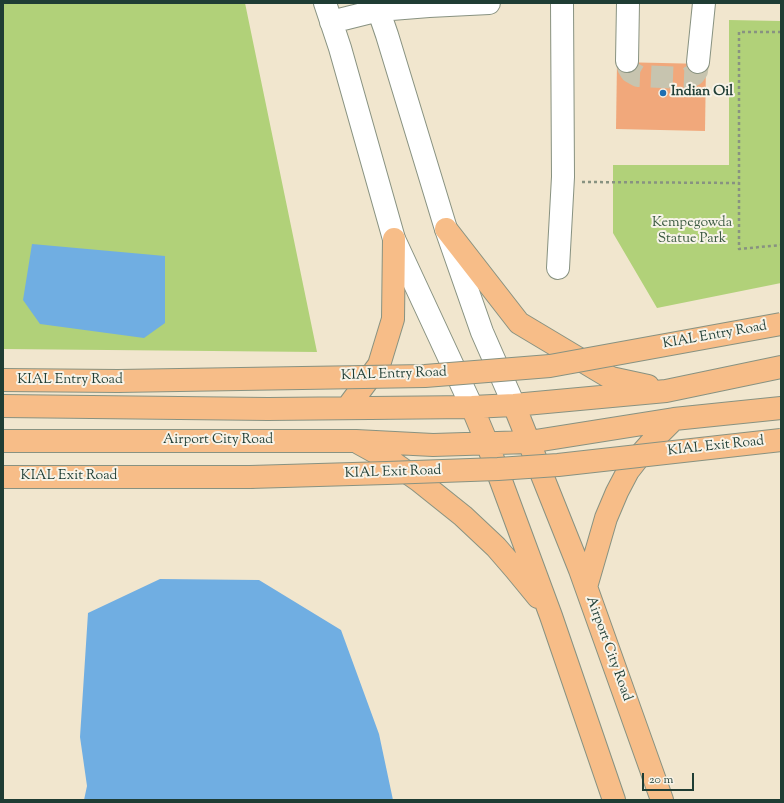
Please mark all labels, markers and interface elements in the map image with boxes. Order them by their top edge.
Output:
place label: Indian Oil [671,85,733,101]
marker: Indian Oil [658,88,668,98]
park label: Kempegowda Statue Park [652,216,732,248]
street label: KIAL Entry Road [662,319,768,353]
street label: KIAL Entry Road [341,365,447,385]
street label: KIAL Entry Road [17,373,123,389]
street label: Airport City Road [163,433,273,449]
street label: KIAL Exit Road [667,434,765,460]
street label: KIAL Exit Road [344,463,442,483]
street label: KIAL Exit Road [21,469,117,485]
street label: Airport City Road [581,594,635,704]
scale bar [644,765,696,791]
text: 20 m [649,771,673,789]

